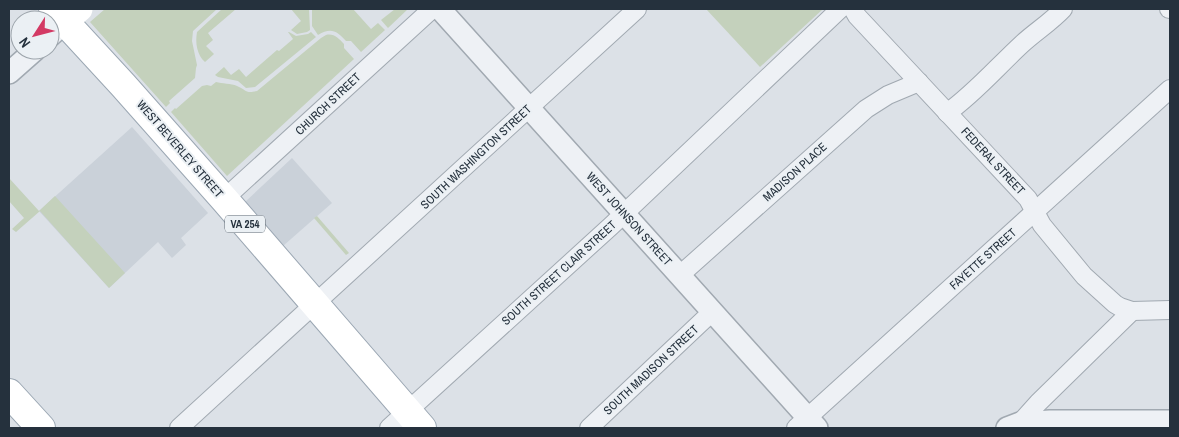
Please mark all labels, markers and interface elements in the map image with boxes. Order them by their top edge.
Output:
north arrow [10,10,60,60]
text: N [15,34,34,51]
street label: CHURCH STREET [292,69,364,139]
street label: WEST BEVERLEY STREET [133,97,227,201]
street label: SOUTH WASHINGTON STREET [417,101,535,213]
street label: FEDERAL STREET [958,124,1028,198]
street label: MADISON PLACE [760,139,830,205]
street label: WEST JOHNSON STREET [583,169,675,269]
road number: VA 254 [225,215,265,232]
street label: SOUTH STREET CLAIR STREET [498,217,620,329]
street label: FAYETTE STREET [946,225,1020,293]
street label: SOUTH MADISON STREET [600,322,702,418]

